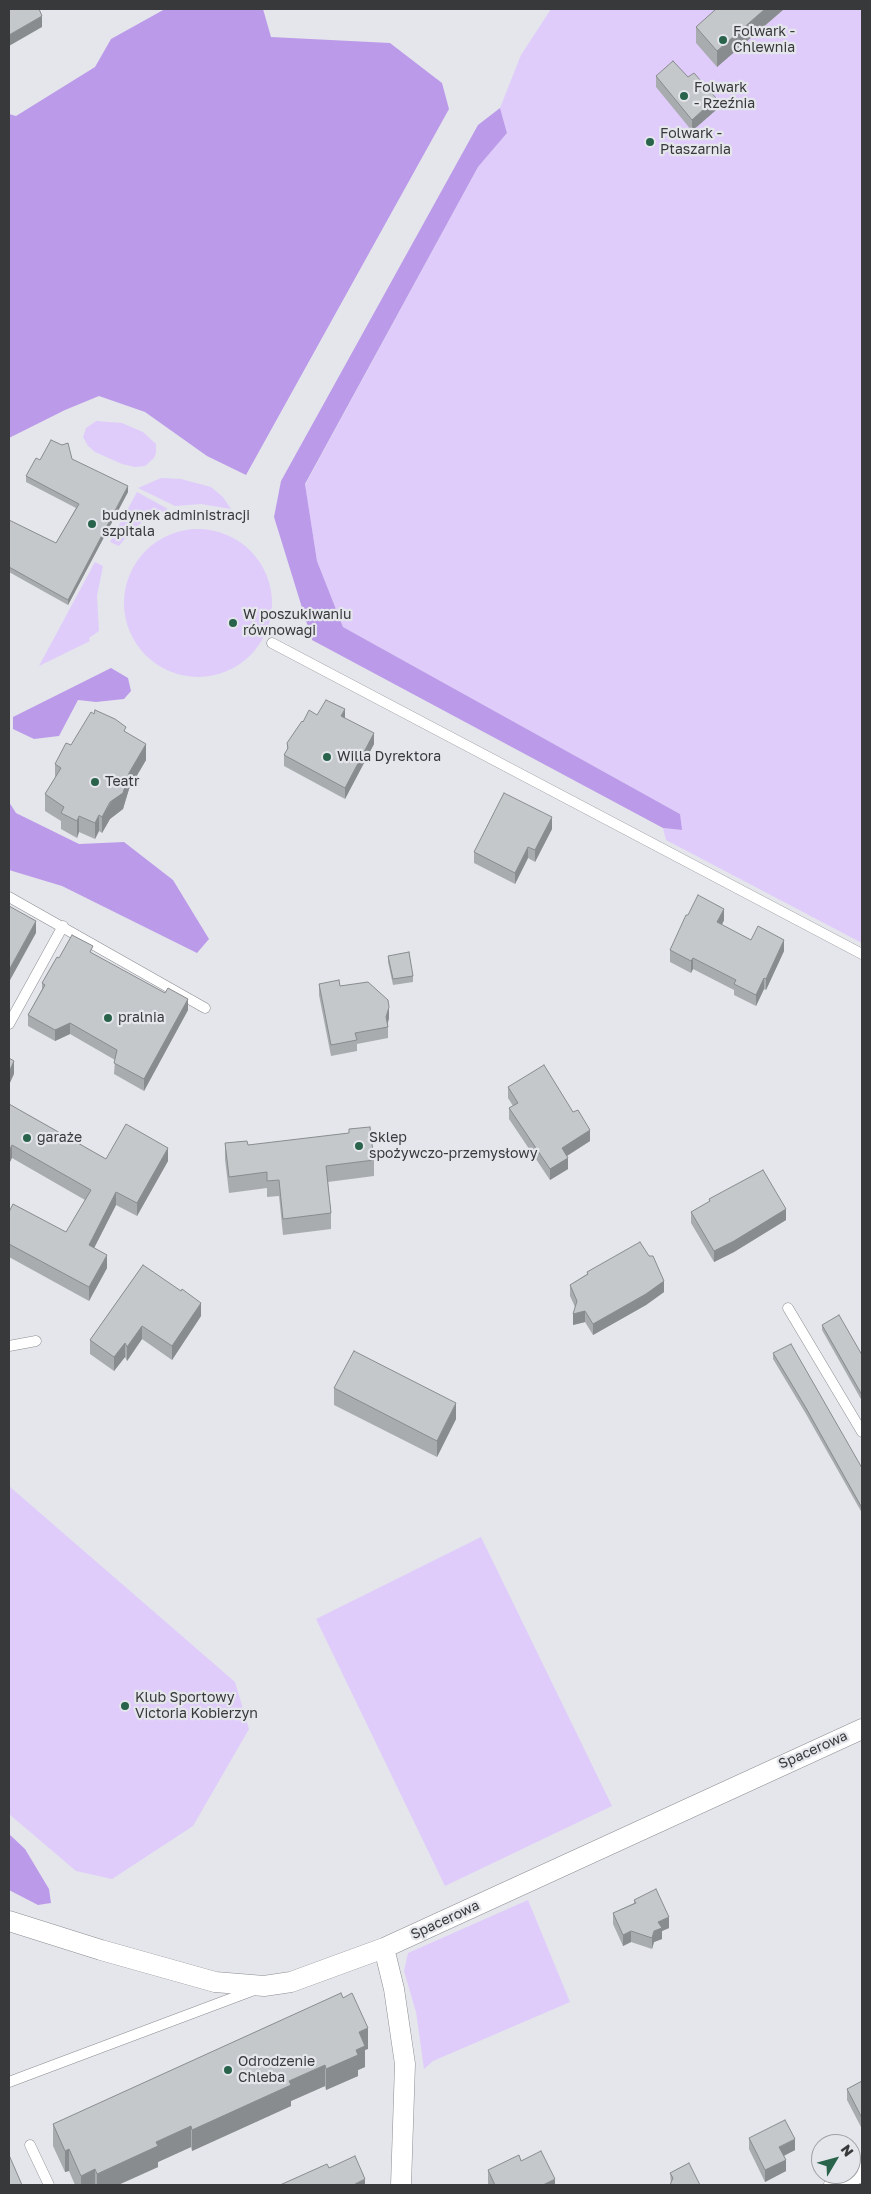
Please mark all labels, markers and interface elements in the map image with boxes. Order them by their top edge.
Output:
place label: Folwark - Chlewnia [733,24,795,56]
marker: Folwark - Chlewnia [717,34,729,46]
place label: Folwark - Rzeźnia [694,80,755,112]
marker: Folwark - Rzeźnia [678,90,690,102]
place label: Folwark - Ptaszarnia [660,126,731,158]
marker: Folwark - Ptaszarnia [644,136,656,148]
place label: budynek administracji szpitala [102,508,250,540]
marker: budynek administracji szpitala [86,518,98,530]
place label: W poszukiwaniu równowagi [243,607,351,640]
marker: W poszukiwaniu równowagi [227,617,239,629]
place label: Willa Dyrektora [337,749,441,765]
marker: Willa Dyrektora [321,751,333,763]
place label: Teatr [105,774,139,790]
marker: Teatr [89,776,101,788]
place label: pralnia [118,1010,165,1026]
marker: pralnia [102,1012,114,1024]
place label: garaże [37,1130,82,1146]
place label: Sklep spożywczo-przemysłowy [369,1130,538,1162]
marker: garaże [21,1132,33,1144]
marker: Sklep spożywczo-przemysłowy [353,1140,365,1152]
place label: Klub Sportowy Victoria Kobierzyn [135,1690,258,1722]
marker: Klub Sportowy Victoria Kobierzyn [119,1700,131,1712]
street label: Spacerowa [776,1727,850,1773]
street label: Spacerowa [408,1897,482,1943]
place label: Odrodzenie Chleba [238,2054,315,2086]
marker: Odrodzenie Chleba [222,2064,234,2076]
north arrow [811,2134,861,2184]
text: N [838,2141,858,2160]

